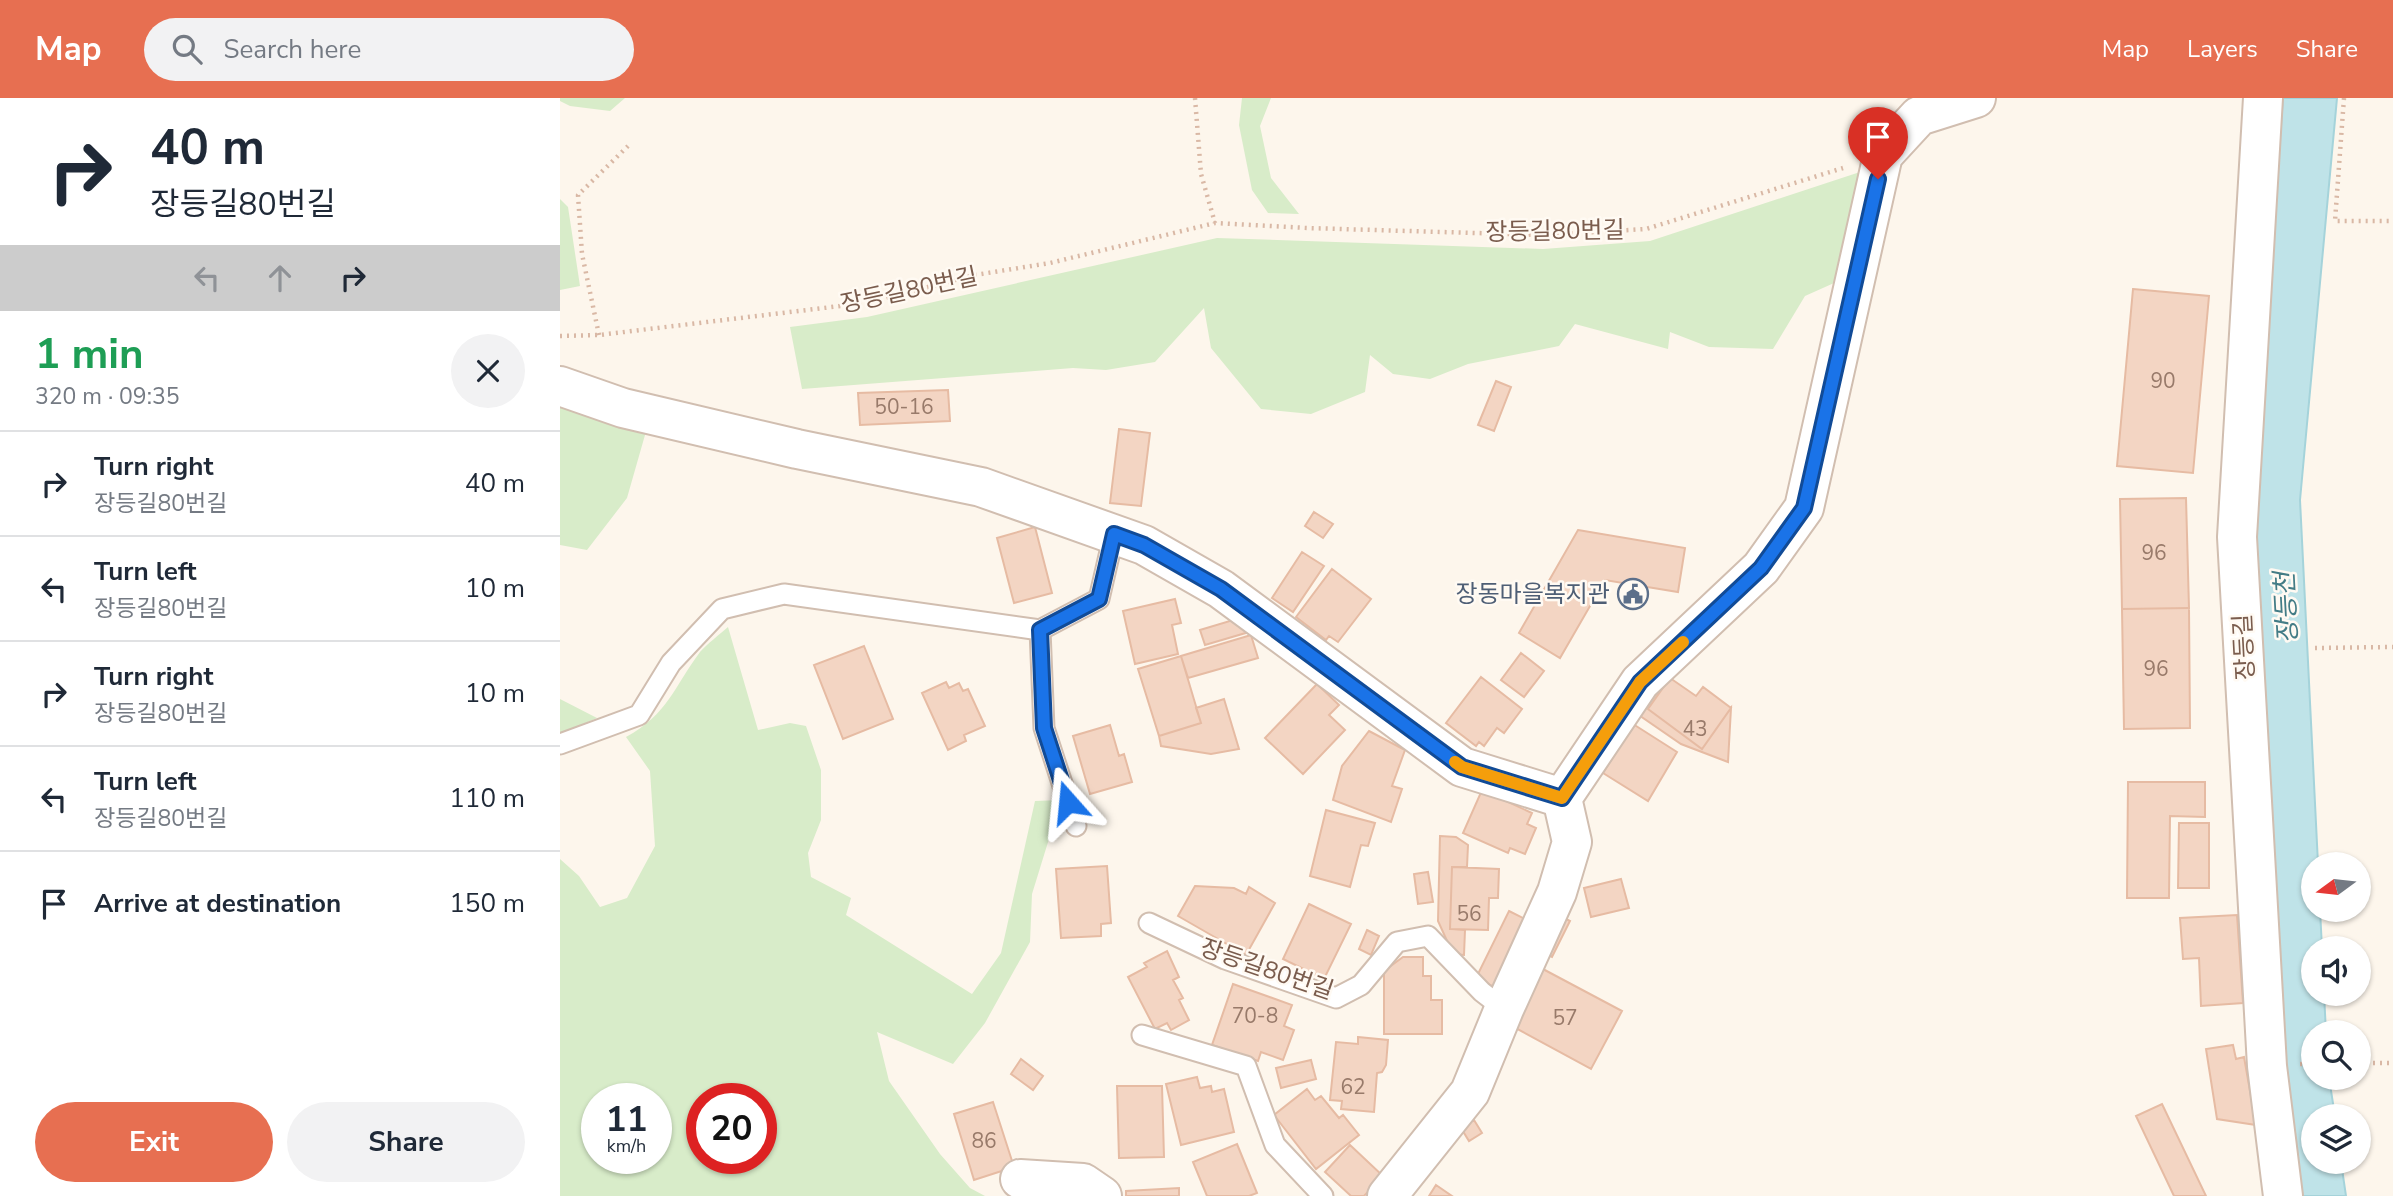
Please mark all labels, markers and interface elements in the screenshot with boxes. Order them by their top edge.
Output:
search box [144,18,634,81]
text: Map [35,27,102,72]
icon: search [168,30,206,68]
text: Search here [224,32,361,67]
text: Map [2102,33,2149,65]
text: Layers [2187,33,2258,65]
text: Share [2296,33,2358,65]
pin [1848,107,1908,179]
text: 40 m [150,114,265,181]
icon: arrive [1859,118,1897,156]
icon: right [35,126,126,217]
text: 장등길80번길 [150,183,336,226]
street label: 장등길80번길 [1485,214,1625,248]
icon: left [188,259,226,297]
icon: ahead [261,259,299,297]
icon: right [334,259,372,297]
street label: 장등길80번길 [838,260,980,320]
text: 1 min [35,326,144,383]
button: close [451,334,525,408]
house number: 90 [2150,367,2176,395]
text: 320 m · 09:35 [35,381,180,412]
house number: 50-16 [874,393,934,421]
text: Turn right [94,449,213,484]
icon: right [35,465,73,503]
text: 40 m [465,466,525,501]
text: 장등길80번길 [94,488,227,519]
house number: 96 [2141,539,2167,567]
text: Turn left [94,554,197,589]
water label: 장등천 [2267,568,2306,645]
icon: left [35,570,73,608]
text: 10 m [465,571,525,606]
public building icon: 장동마을복지관 [1616,577,1650,611]
place label: 장동마을복지관 [1455,578,1610,610]
text: 장등길80번길 [94,593,227,624]
street label: 장등길 [2226,613,2262,681]
house number: 96 [2143,655,2169,683]
text: Turn right [94,659,213,694]
icon: right [35,675,73,713]
text: 10 m [465,676,525,711]
text: 장등길80번길 [94,698,227,729]
house number: 43 [1682,715,1708,743]
text: Turn left [94,764,197,799]
position arrow [1031,765,1105,839]
icon: left [35,780,73,818]
text: 110 m [449,781,525,816]
text: 장등길80번길 [94,803,227,834]
north arrow [2301,852,2371,922]
map controls [2301,852,2371,1174]
icon: arrive [35,885,73,923]
text: Arrive at destination [94,886,341,921]
text: 150 m [449,886,525,921]
house number: 56 [1456,900,1482,928]
street label: 장등길80번길 [1196,931,1338,1007]
button: sound [2301,936,2371,1006]
house number: 70-8 [1232,1002,1278,1030]
house number: 57 [1552,1004,1578,1032]
button: search [2301,1020,2371,1090]
house number: 62 [1340,1073,1366,1101]
speed limit sign: 20 [686,1083,777,1174]
text: 11 [605,1096,648,1143]
button: Exit [35,1102,273,1182]
button: Share [287,1102,525,1182]
button: layers [2301,1104,2371,1174]
house number: 86 [971,1127,997,1155]
text: km/h [607,1134,646,1158]

